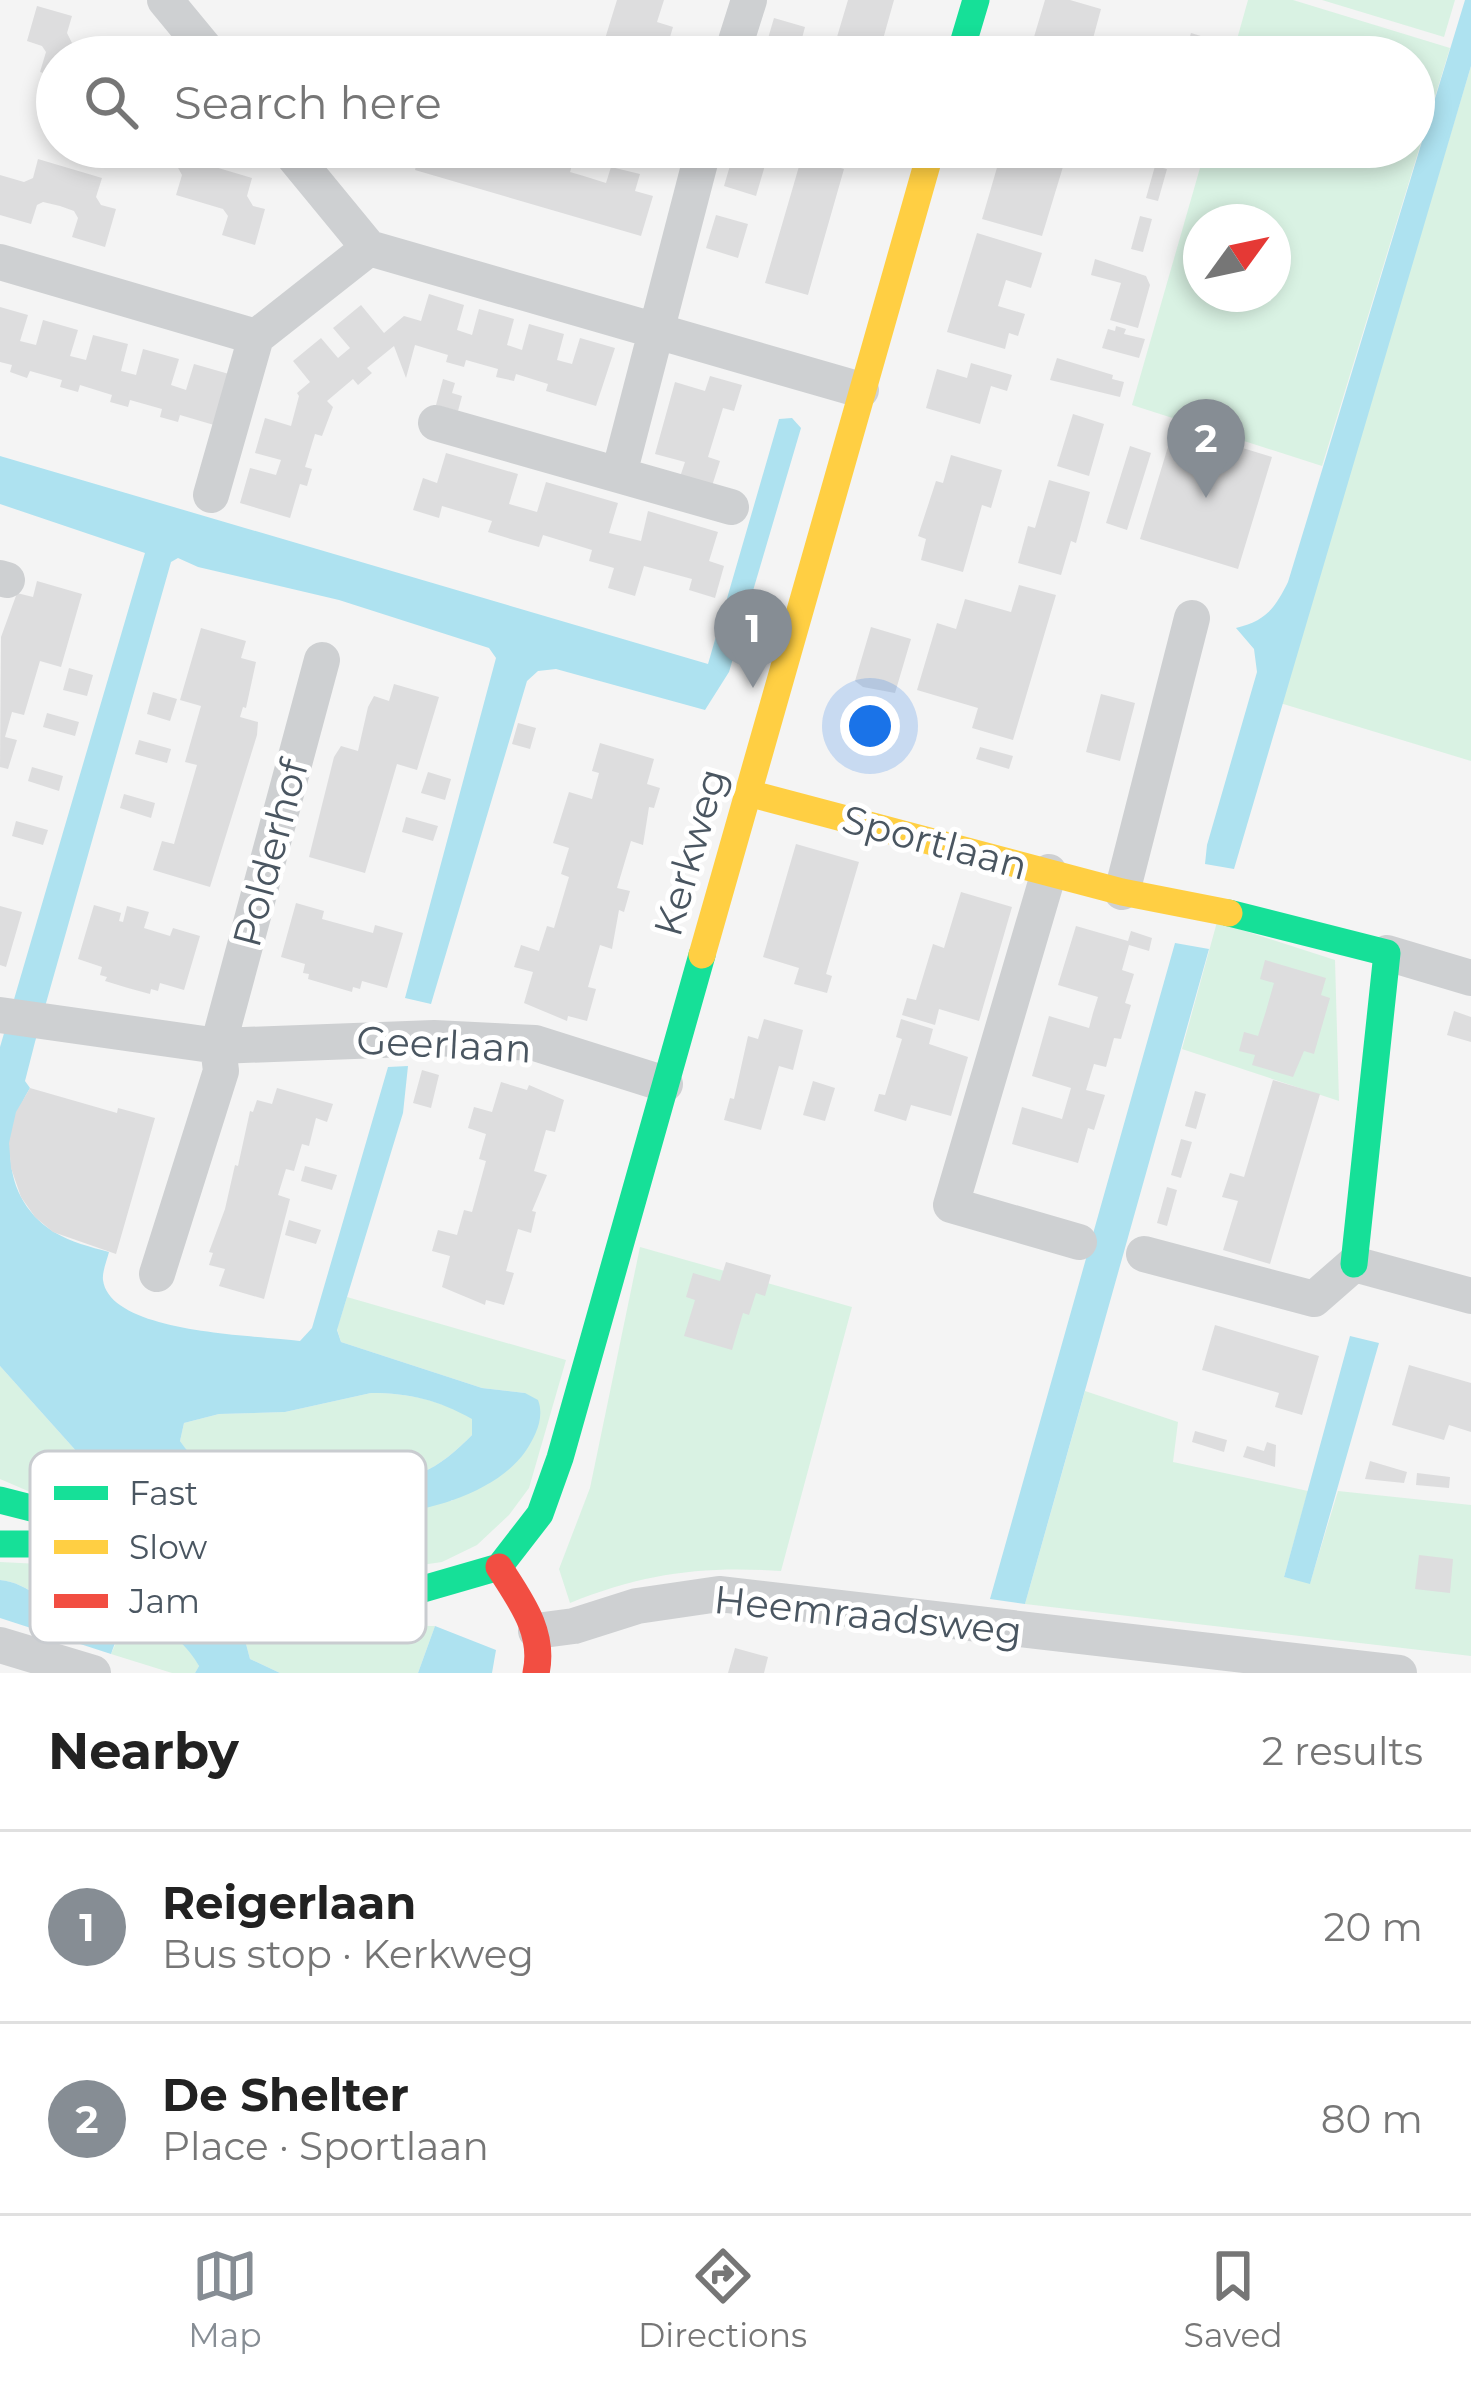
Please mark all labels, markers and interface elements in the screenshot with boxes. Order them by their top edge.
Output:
search box [36,36,1435,168]
icon: search [78,69,144,135]
text: Search here [174,75,442,130]
north arrow [1183,204,1291,312]
pin: 2 [1167,399,1245,498]
pin: 1 [714,589,792,688]
your location [840,696,900,756]
street label: Polderhof [222,752,318,952]
street label: Kerkweg [643,763,737,941]
street label: Sportlaan [837,794,1033,890]
street label: Geerlaan [355,1015,533,1073]
legend [30,1451,426,1643]
text: Fast [129,1473,198,1513]
text: Slow [129,1527,207,1567]
street label: Heemraadsweg [712,1575,1024,1655]
text: Jam [128,1581,200,1621]
text: Nearby [48,1720,239,1782]
text: 2 results [1262,1727,1423,1775]
text: Reigerlaan [162,1875,416,1930]
text: 1 [79,1903,95,1951]
text: 20 m [1324,1903,1423,1951]
text: Bus stop · Kerkweg [162,1930,534,1978]
text: De Shelter [162,2067,409,2122]
text: 2 [75,2095,99,2143]
text: 80 m [1321,2095,1423,2143]
text: Place · Sportlaan [162,2122,489,2170]
tab: Map [188,2243,262,2355]
tab: Directions [638,2243,807,2355]
tab: Saved [1184,2243,1283,2355]

